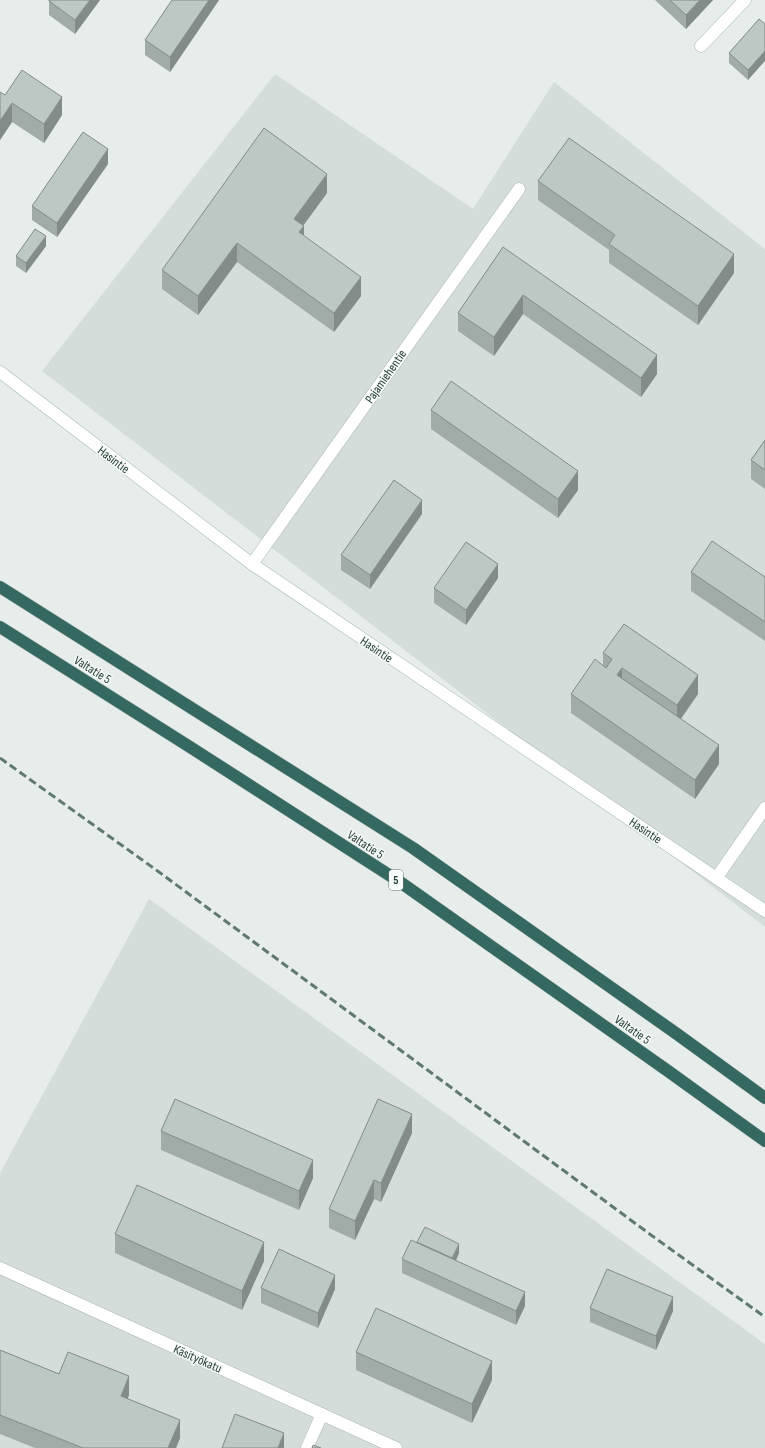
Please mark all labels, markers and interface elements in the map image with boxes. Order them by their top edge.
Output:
street label: Pajamiehentie [362,347,410,406]
street label: Hasintie [94,443,133,477]
street label: Hasintie [357,633,396,667]
street label: Valtatie 5 [71,652,114,687]
street label: Hasintie [626,814,665,848]
street label: Valtatie 5 [344,827,387,863]
road number: 5 [389,870,403,890]
street label: Valtatie 5 [611,1012,654,1048]
street label: Käsityökatu [171,1341,224,1377]

